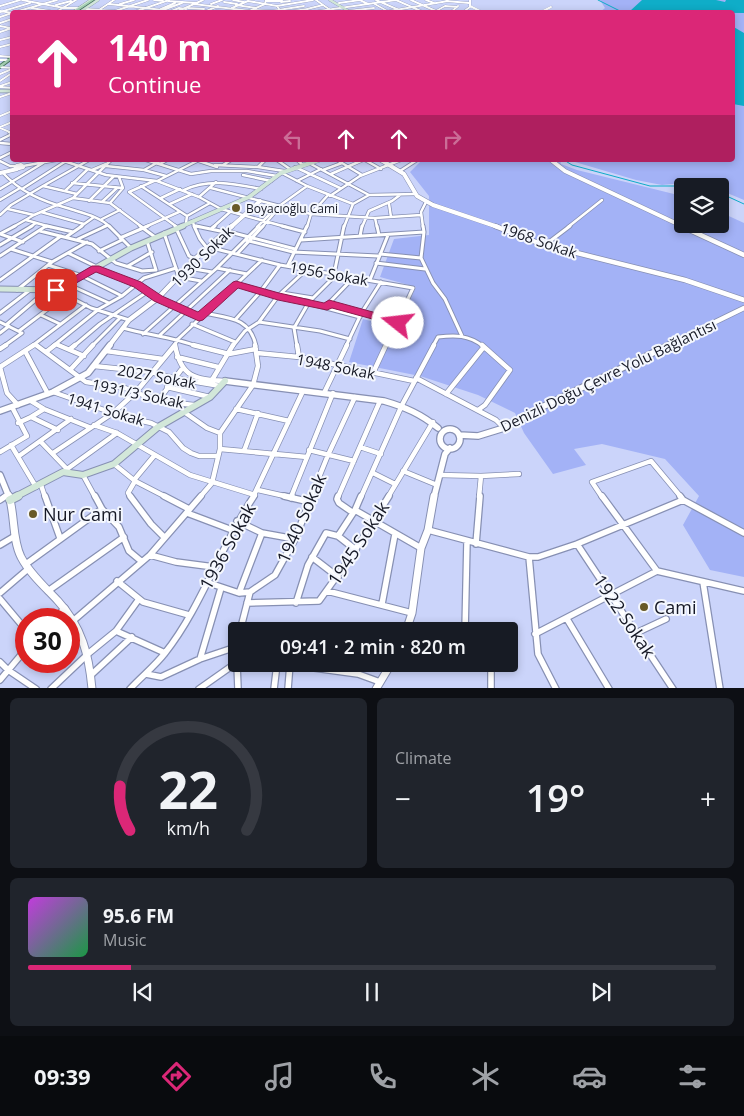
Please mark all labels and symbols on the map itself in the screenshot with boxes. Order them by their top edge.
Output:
place label: Boyacıoğlu Cami [246,200,338,217]
marker: Boyacıoğlu Cami [230,202,242,214]
street label: 1968 Sokak [498,218,580,262]
street label: 1930 Sokak [166,221,238,291]
street label: 1956 Sokak [288,256,370,290]
pin [35,269,77,311]
position arrow [371,296,423,348]
street label: Denizli Doğu Çevre Yolu Bağlantısı [497,314,719,436]
street label: 1948 Sokak [295,349,377,383]
street label: 2027 Sokak [116,359,198,393]
street label: 1931/3 Sokak [90,373,186,413]
street label: 1941 Sokak [65,388,147,430]
street label: 1940 Sokak [271,469,332,566]
street label: 1945 Sokak [322,496,394,590]
street label: 1936 Sokak [193,498,261,594]
place label: Nur Cami [43,502,122,526]
marker: Nur Cami [27,508,39,520]
street label: 1922 Sokak [588,570,662,663]
place label: Cami [654,595,697,619]
marker: Cami [638,601,650,613]
speed limit sign: 30 [15,608,80,673]

